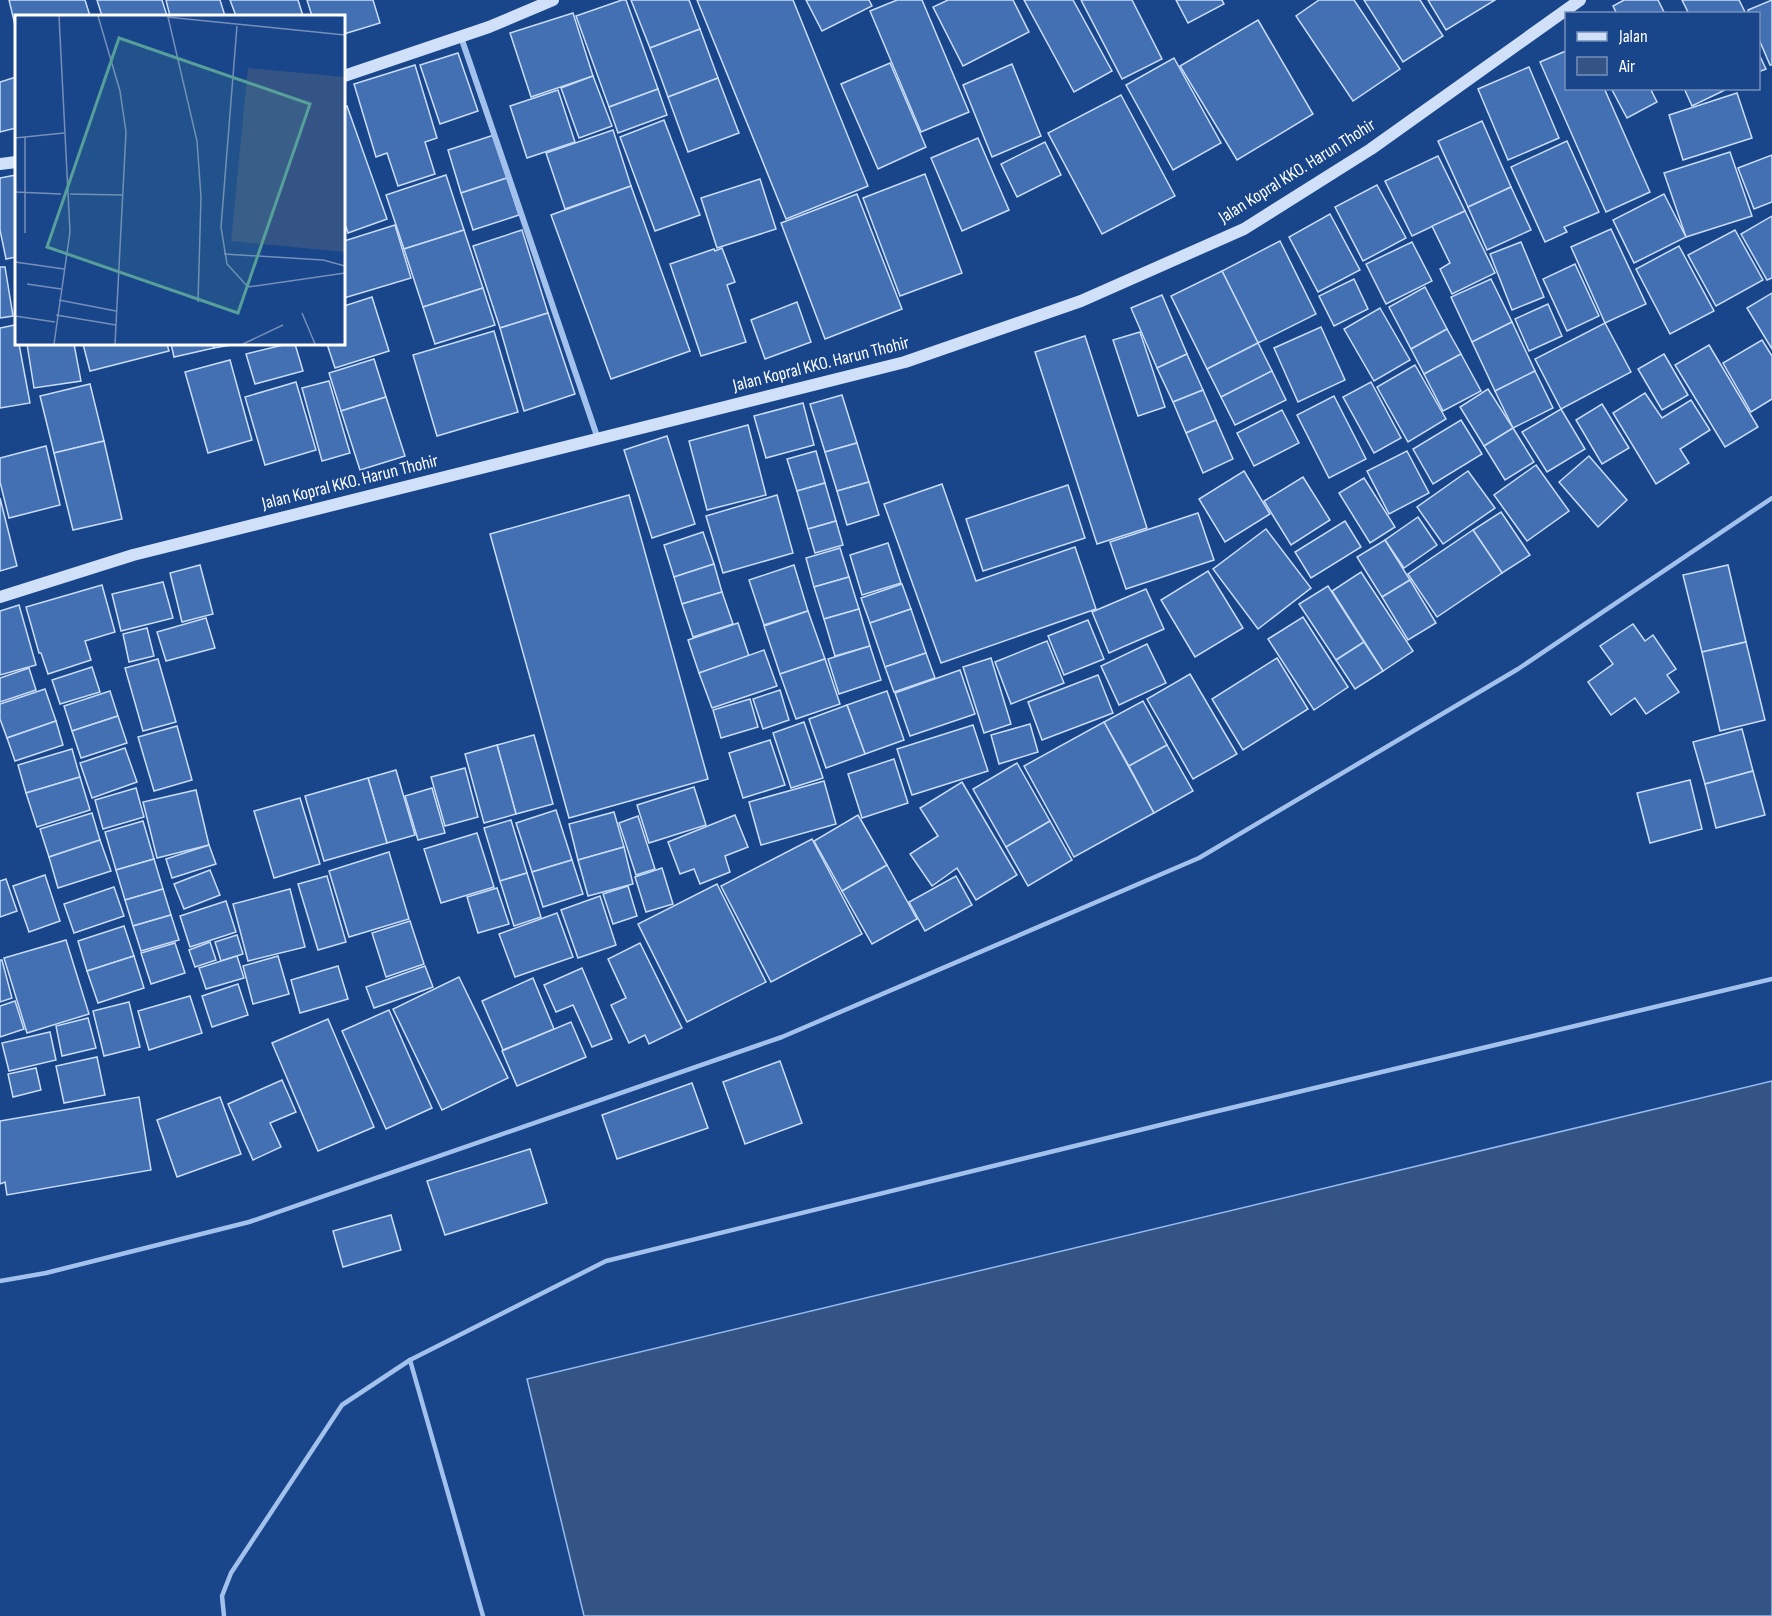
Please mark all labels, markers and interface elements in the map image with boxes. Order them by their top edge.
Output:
legend [1565,12,1760,90]
inset map [15,15,345,345]
text: Jalan [1618,26,1648,47]
text: Air [1618,56,1635,77]
street label: Jalan Kopral KKO. Harun Thohir [1214,114,1379,228]
street label: Jalan Kopral KKO. Harun Thohir [730,332,911,396]
street label: Jalan Kopral KKO. Harun Thohir [259,450,440,514]

